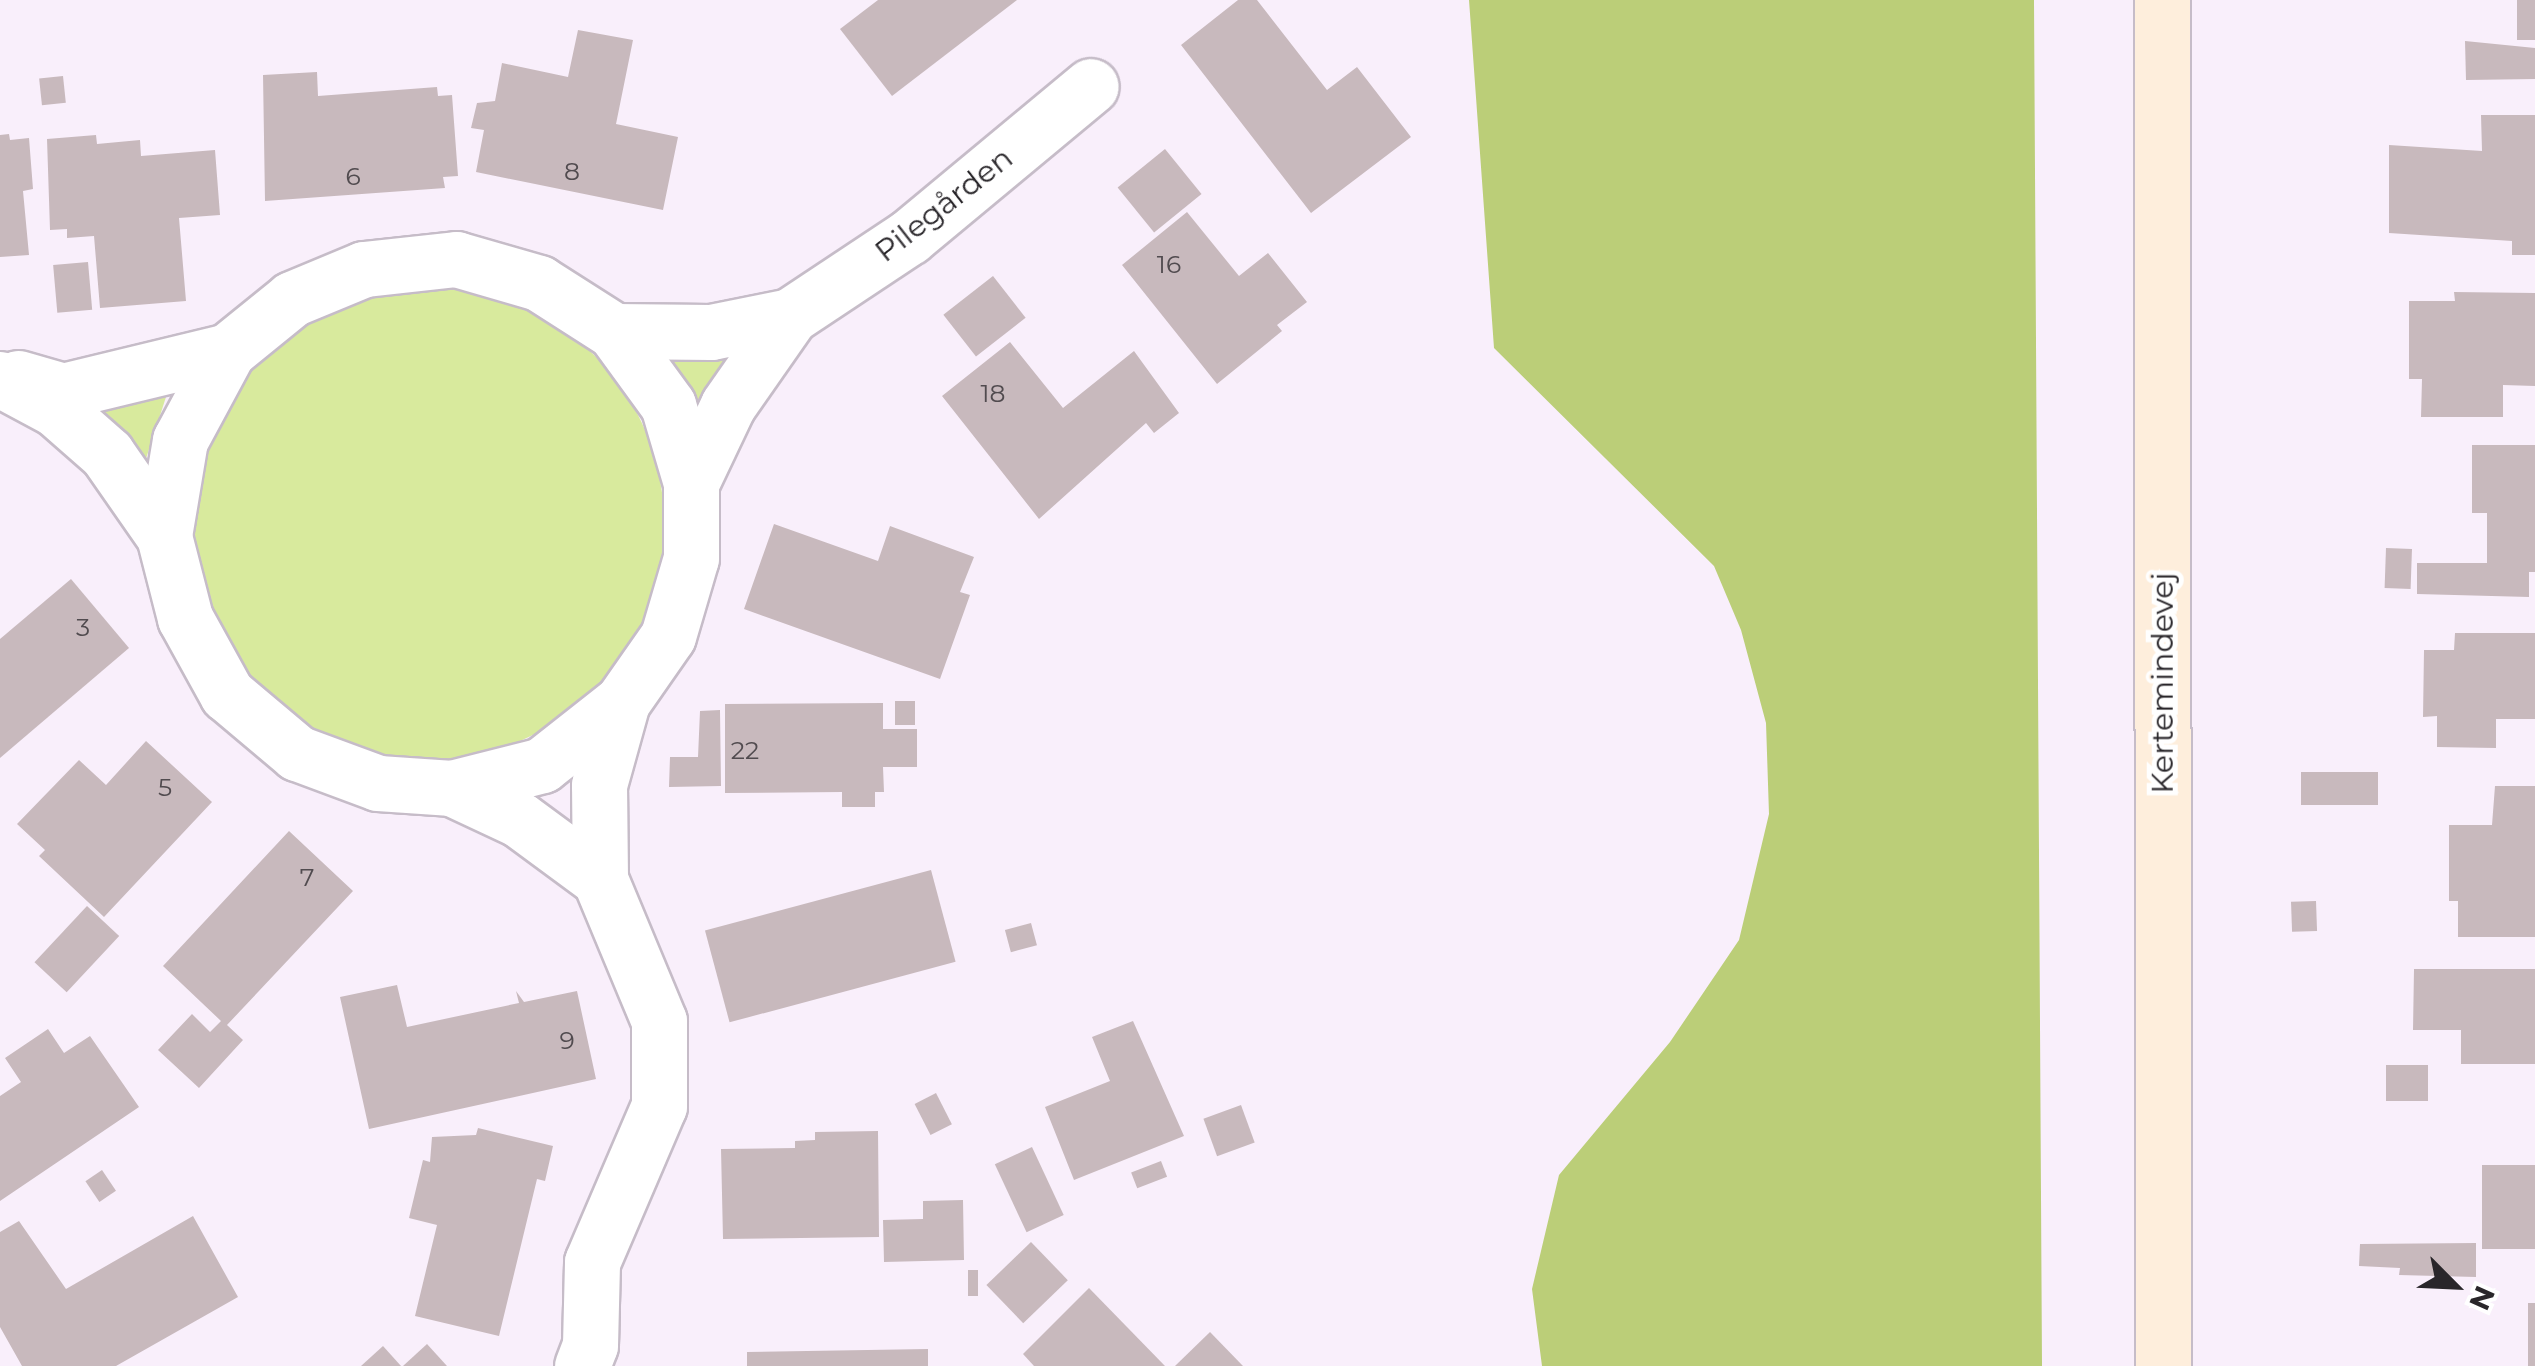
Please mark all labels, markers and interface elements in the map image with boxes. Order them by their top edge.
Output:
street label: Pilegården [868,140,1020,270]
house number: 8 [564,156,580,186]
house number: 6 [345,161,361,191]
house number: 16 [1157,249,1181,279]
house number: 18 [981,378,1005,408]
street label: Kertemindevej [2145,572,2181,794]
house number: 3 [76,612,90,642]
house number: 22 [731,735,759,765]
house number: 5 [158,772,172,802]
house number: 7 [300,862,314,892]
house number: 9 [559,1025,575,1055]
north arrow [2405,1236,2505,1336]
text: N [2462,1281,2503,1315]

